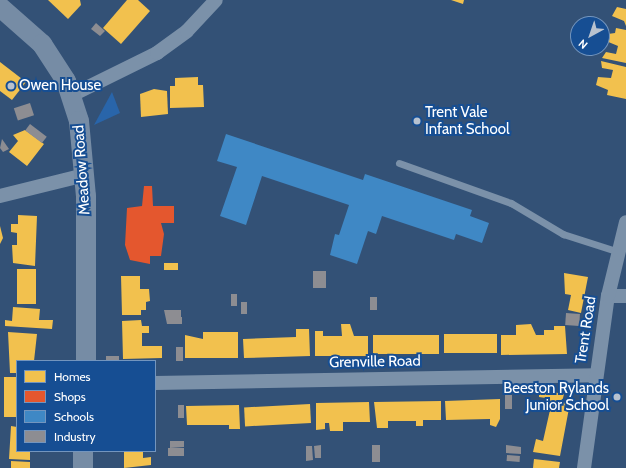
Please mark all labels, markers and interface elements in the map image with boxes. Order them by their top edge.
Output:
north arrow [570,16,610,56]
text: N [575,37,590,52]
place label: Owen House [19,77,101,95]
marker: Owen House [6,81,16,91]
place label: Trent Vale Infant School [425,103,510,138]
marker: Trent Vale Infant School [412,116,422,126]
street label: Meadow Road [70,124,94,216]
street label: Trent Road [572,295,600,365]
street label: Grenville Road [329,352,421,372]
legend [16,360,156,452]
text: Homes [54,369,91,384]
place label: Beeston Rylands Junior School [503,379,609,414]
text: Shops [54,389,86,404]
marker: Beeston Rylands Junior School [612,392,622,402]
text: Schools [54,409,94,424]
text: Industry [54,429,95,444]

